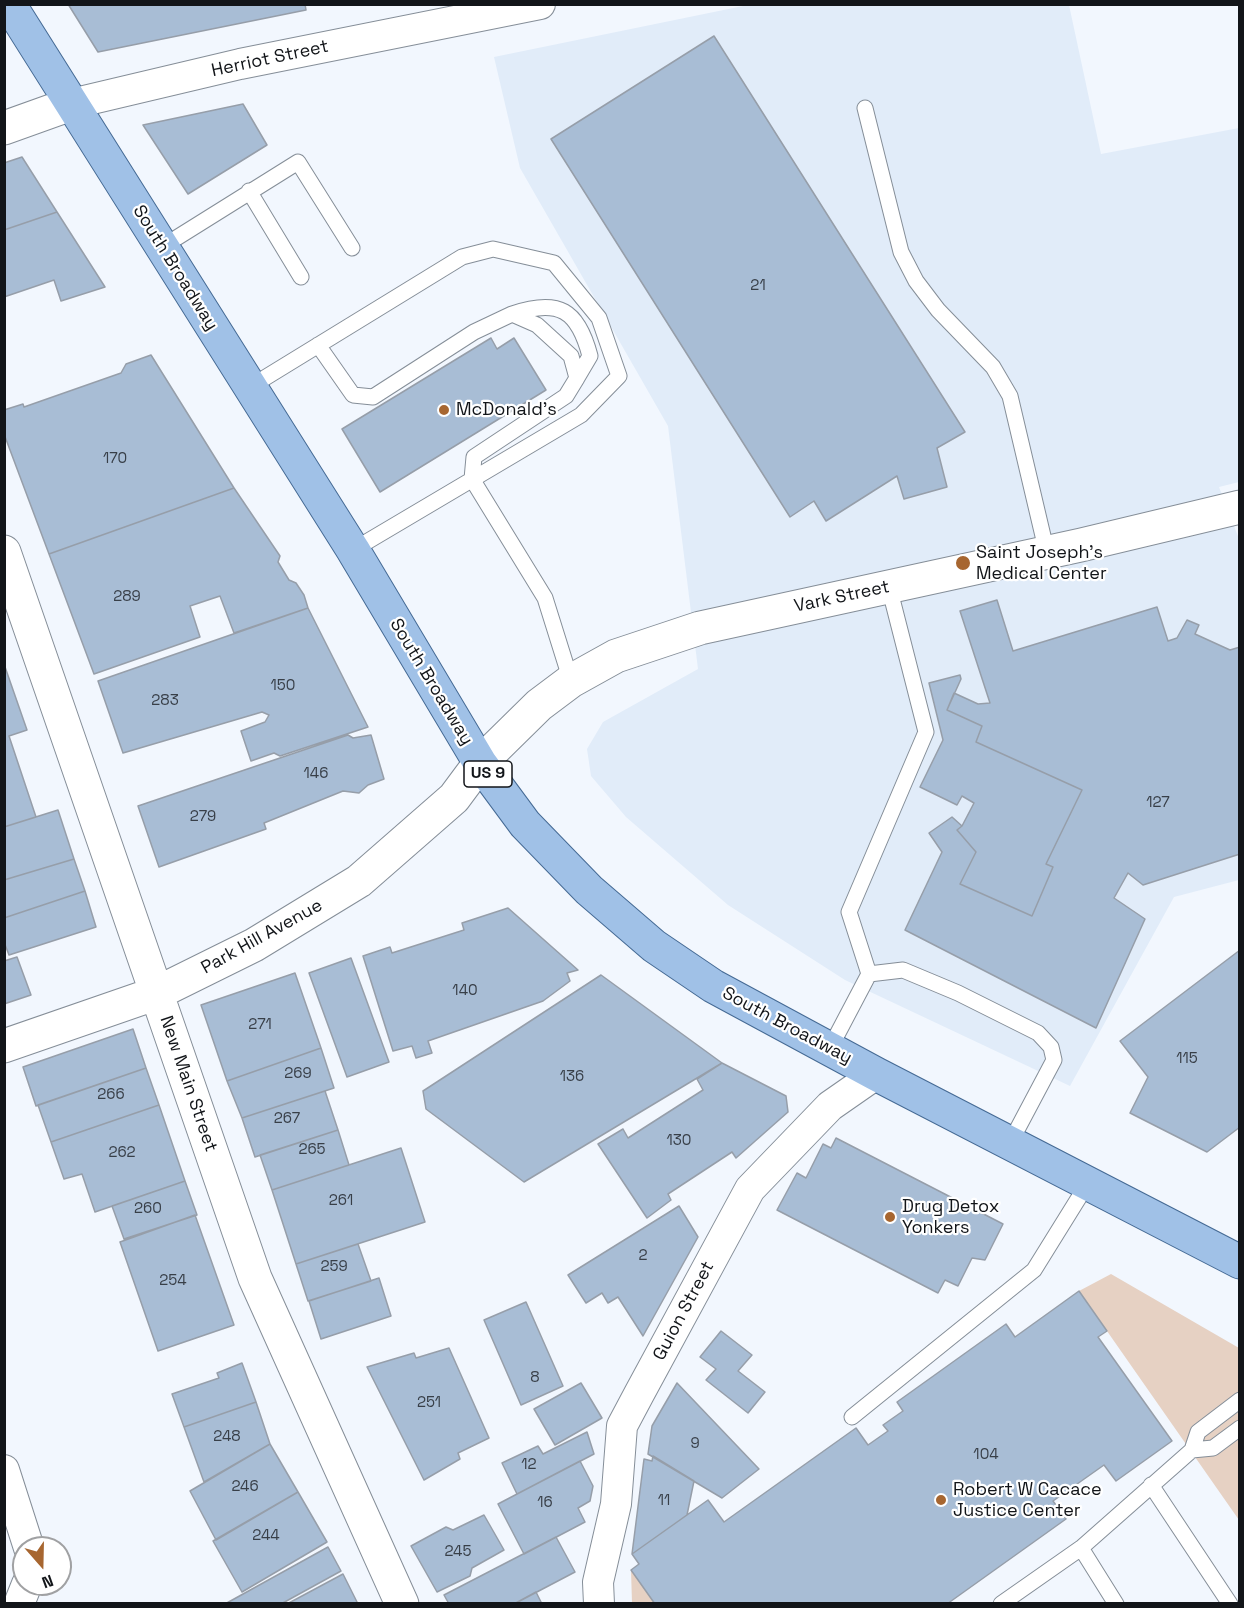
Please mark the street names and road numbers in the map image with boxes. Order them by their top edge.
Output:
street label: Herriot Street [209,36,331,82]
street label: South Broadway [128,201,222,335]
street label: Vark Street [792,576,892,618]
street label: South Broadway [385,615,477,749]
road number: US 9 [464,761,512,787]
street label: Park Hill Avenue [198,895,326,979]
street label: South Broadway [718,983,856,1069]
street label: New Main Street [155,1013,221,1155]
street label: Guion Street [649,1258,719,1364]

